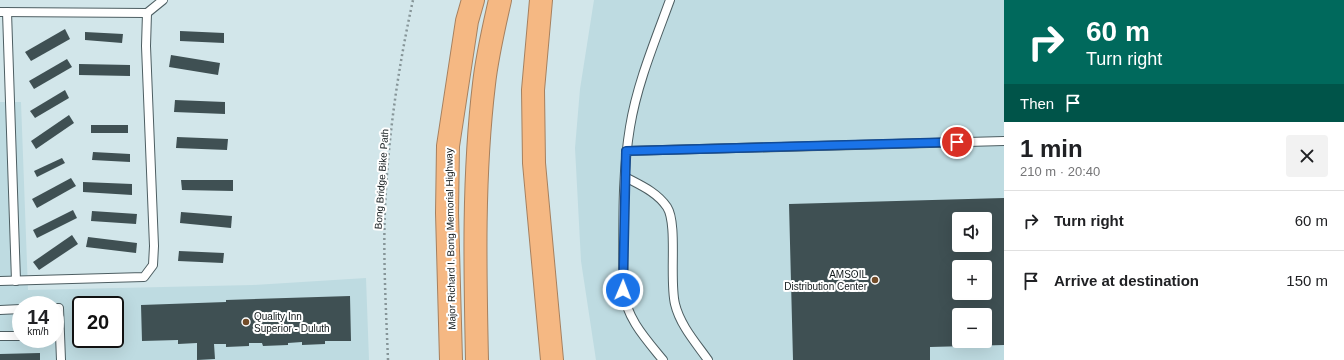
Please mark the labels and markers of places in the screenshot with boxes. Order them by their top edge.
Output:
pin [940,125,974,159]
place label: AMSOIL Distribution Center [784,269,868,292]
marker: AMSOIL Distribution Center [870,275,880,285]
place label: Quality Inn Superior - Duluth [254,311,330,334]
marker: Quality Inn Superior - Duluth [241,317,251,327]

